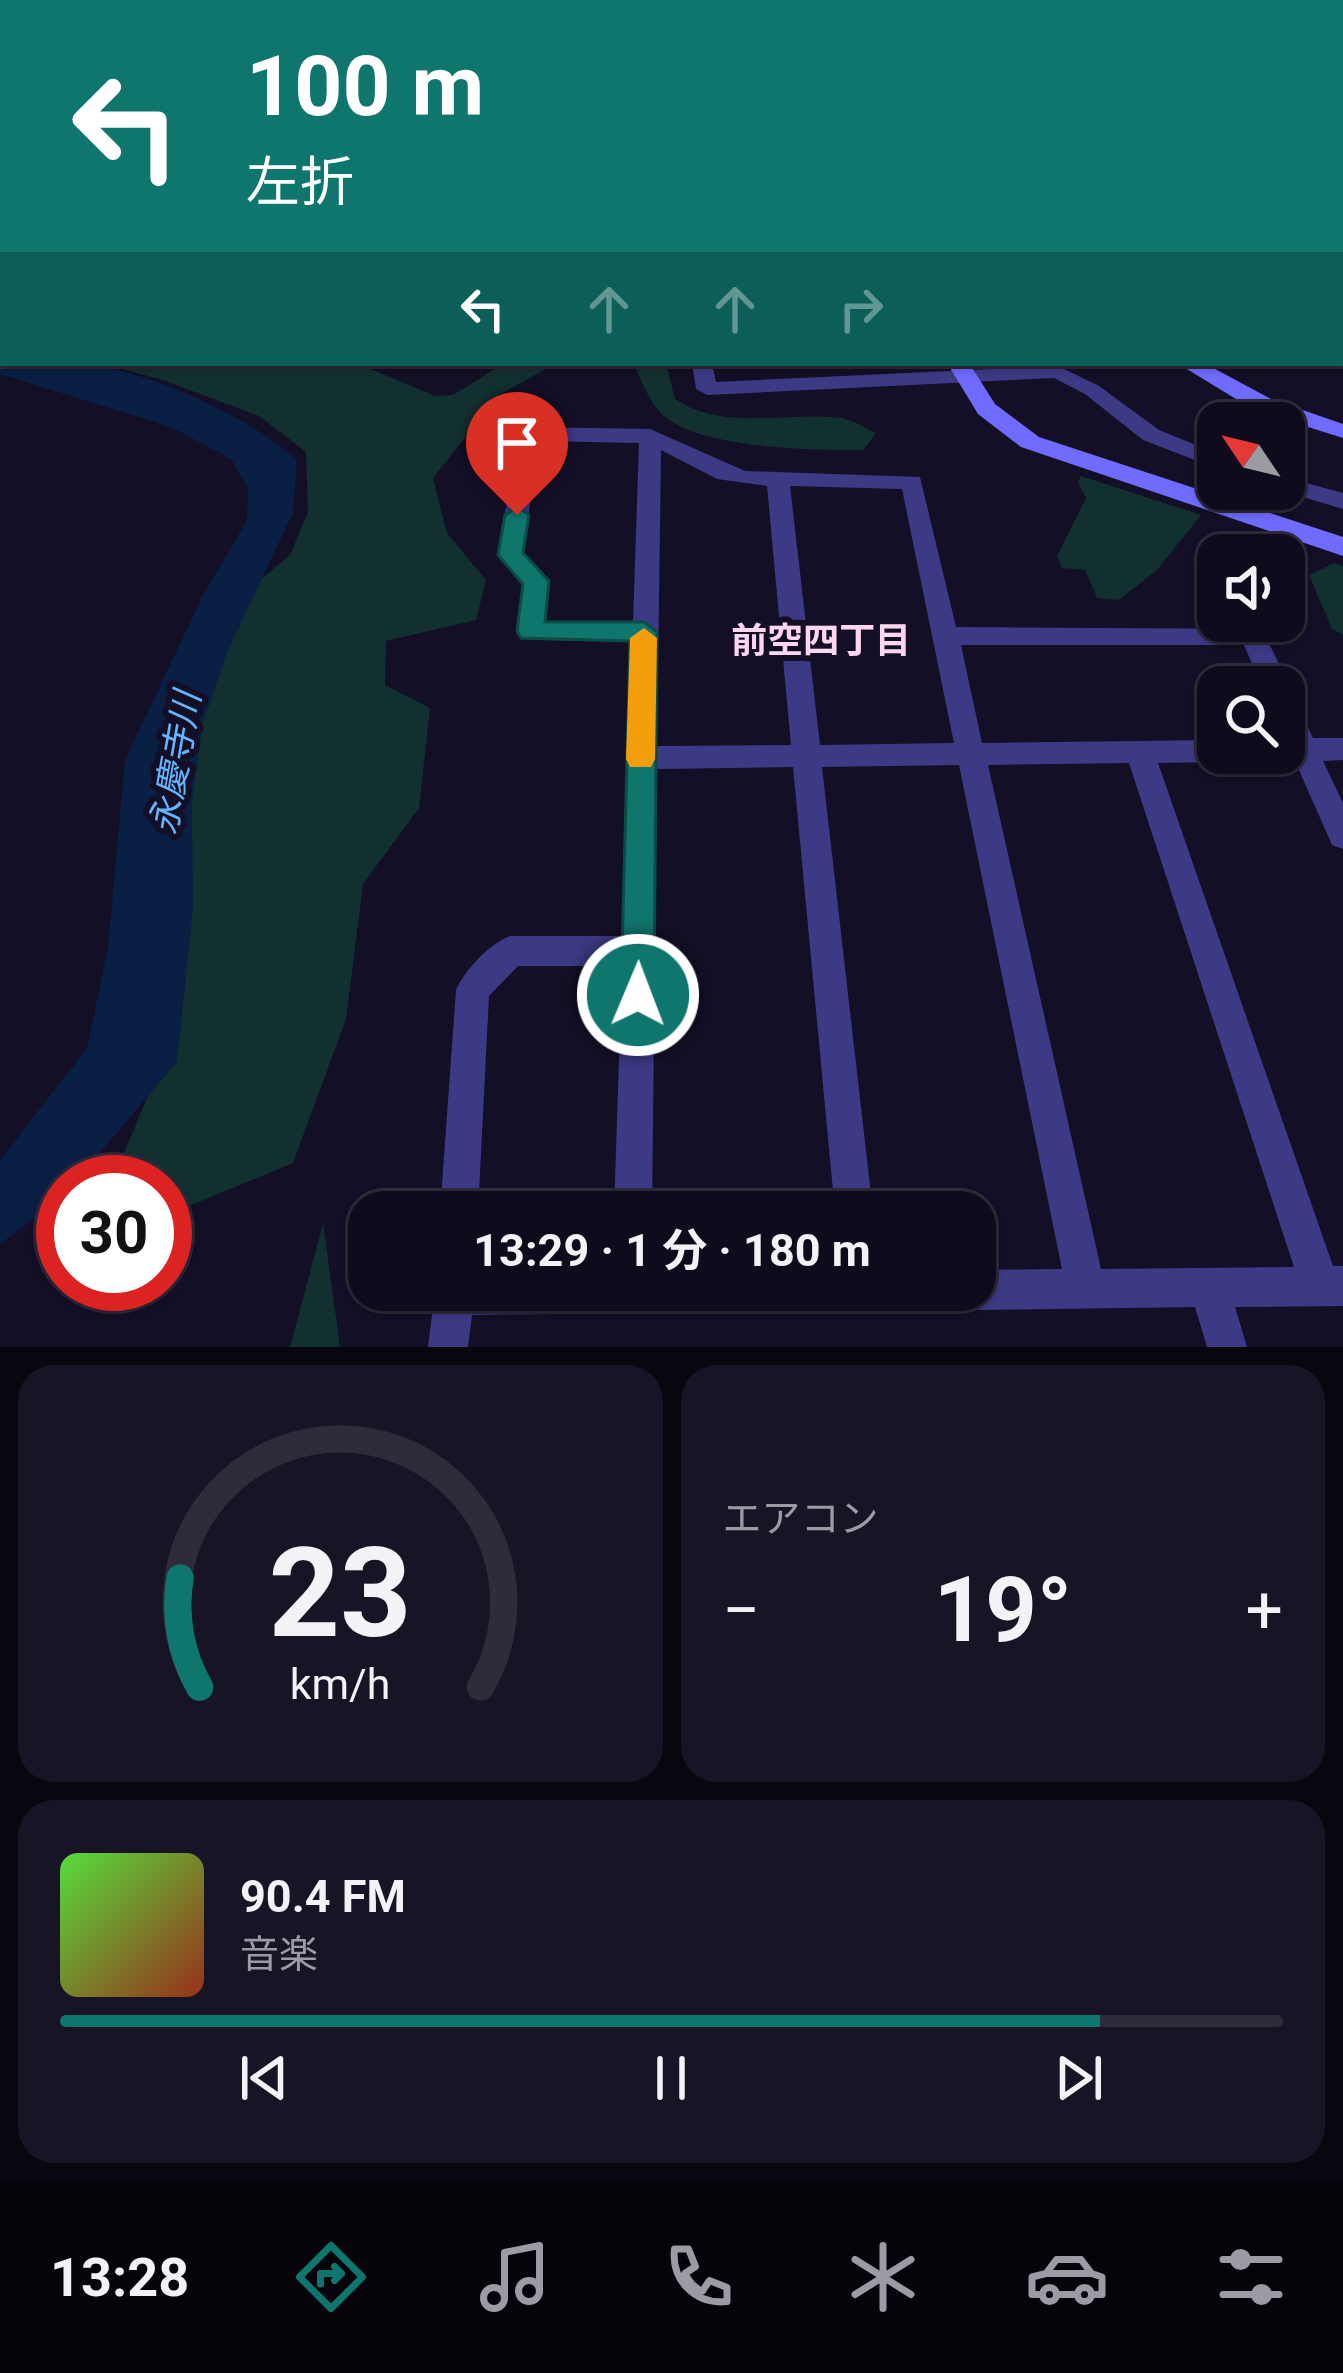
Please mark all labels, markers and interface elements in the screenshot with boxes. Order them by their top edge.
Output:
text: 100 m [246,37,484,136]
icon: left [48,48,204,204]
text: 左折 [246,151,354,214]
icon: left [450,276,516,342]
icon: ahead [576,276,642,342]
icon: ahead [702,276,768,342]
icon: right [828,276,894,342]
pin [466,392,568,515]
north arrow [1197,402,1305,510]
map controls [1197,402,1305,774]
icon: arrive [484,410,550,476]
button: sound [1197,534,1305,642]
district label: 前空四丁目 [731,620,911,662]
button: search [1197,666,1305,774]
water label: 永慶寺川 [143,685,210,838]
position arrow [575,932,701,1058]
speed limit sign: 30 [36,1155,192,1311]
text: 13:29 · 1 分 · 180 m [473,1224,871,1277]
text: エアコン [723,1496,879,1542]
text: 23 [269,1520,412,1666]
text: 19° [934,1558,1072,1663]
text: − [723,1572,760,1649]
text: + [1246,1572,1283,1649]
text: km/h [290,1658,391,1708]
text: 90.4 FM [240,1870,406,1923]
text: 音楽 [240,1932,318,1978]
icon: previous [231,2045,297,2111]
icon: pause [638,2045,704,2111]
icon: next [1046,2045,1112,2111]
icon: directions [289,2235,373,2319]
icon: music [473,2235,557,2319]
icon: phone [657,2235,741,2319]
icon: climate [841,2235,925,2319]
icon: car [1025,2235,1109,2319]
icon: filters [1209,2235,1293,2319]
text: 13:28 [50,2246,189,2309]

